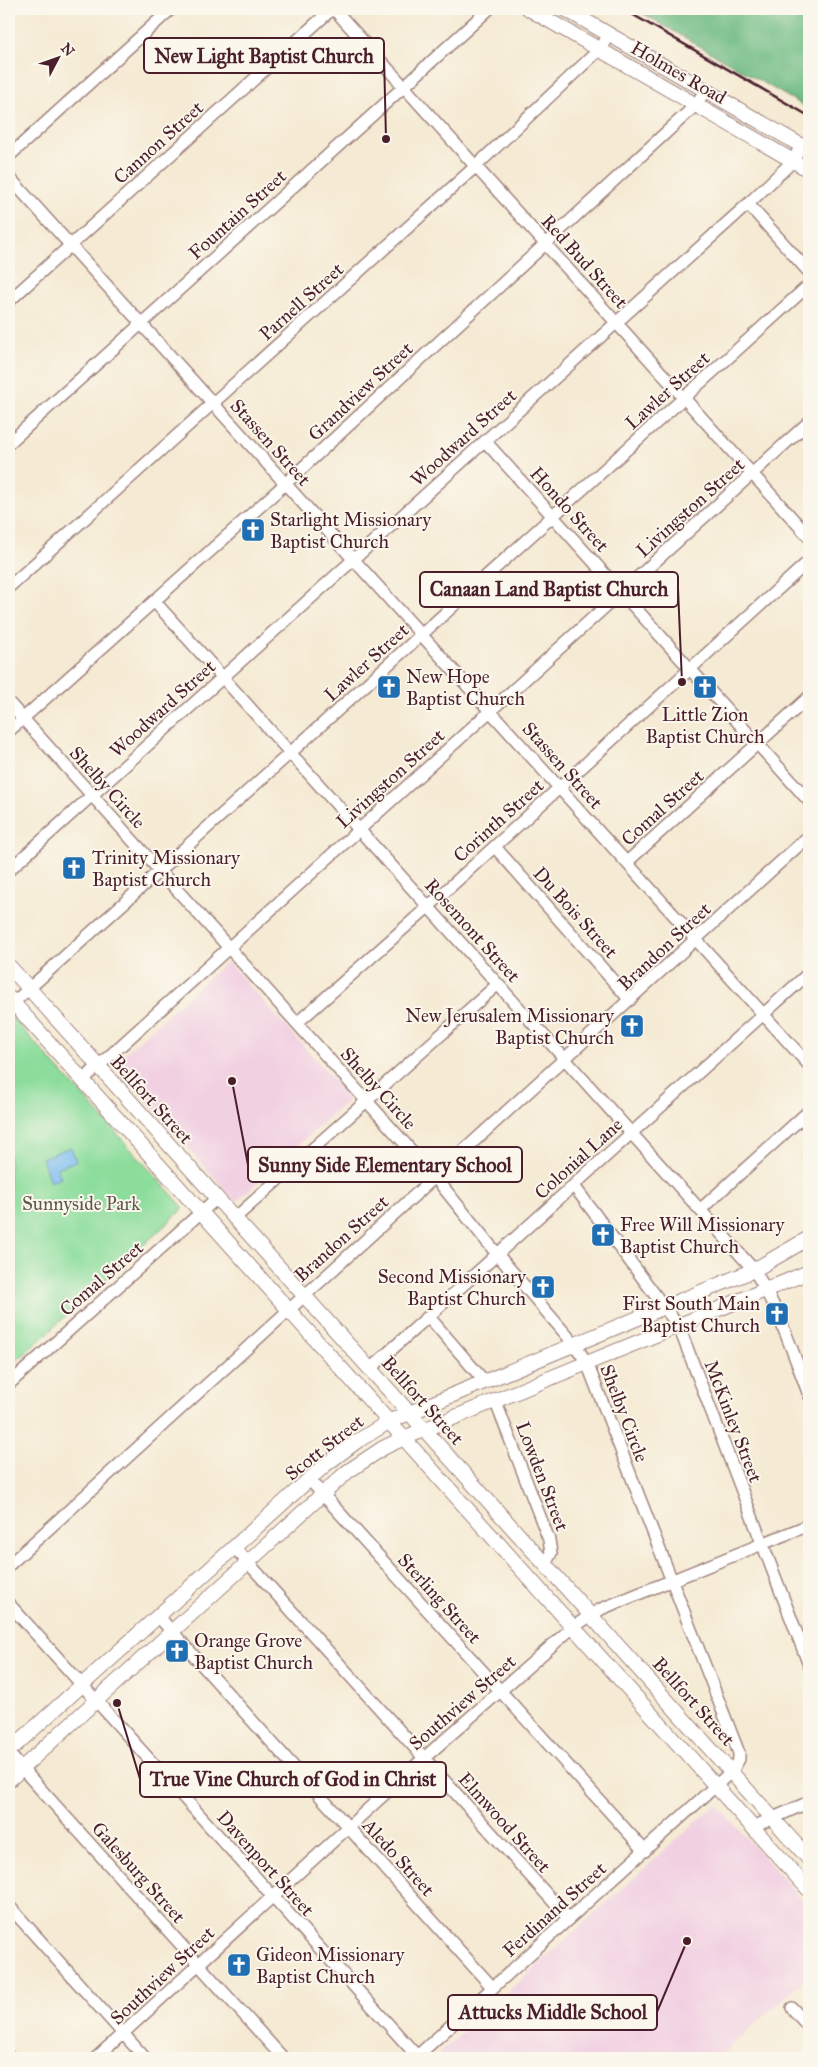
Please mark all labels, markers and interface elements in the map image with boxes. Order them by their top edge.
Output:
north arrow [32,32,82,82]
street label: Holmes Road [627,36,731,109]
callout: New Light Baptist Church [144,38,384,73]
text: N [57,40,78,60]
text: New Light Baptist Church [154,44,375,69]
street label: Cannon Street [109,96,208,189]
street label: Fountain Street [184,164,291,264]
street label: Red Bud Street [536,210,633,313]
street label: Parnell Street [254,257,348,345]
street label: Grandview Street [303,337,418,446]
street label: Lawler Street [620,346,715,434]
street label: Woodward Street [406,384,521,491]
street label: Stassen Street [226,394,316,491]
street label: Livingston Street [632,453,750,563]
street label: Hondo Street [525,462,614,557]
place label: Starlight Missionary Baptist Church [270,508,432,553]
church icon: Starlight Missionary Baptist Church [240,517,266,543]
callout: Canaan Land Baptist Church [420,572,678,607]
text: Canaan Land Baptist Church [430,577,669,602]
street label: Lawler Street [319,618,414,706]
street label: Woodward Street [105,655,220,762]
place label: New Hope Baptist Church [406,665,525,710]
church icon: New Hope Baptist Church [376,674,402,700]
church icon: Little Zion Baptist Church [692,674,718,700]
place label: Little Zion Baptist Church [646,703,765,748]
street label: Stassen Street [518,717,608,814]
street label: Livingston Street [332,724,450,834]
street label: Shelby Circle [65,741,151,833]
street label: Comal Street [616,764,709,850]
street label: Corinth Street [448,774,548,867]
place label: Trinity Missionary Baptist Church [92,846,241,891]
church icon: Trinity Missionary Baptist Church [61,855,87,881]
street label: Du Bois Street [529,862,623,963]
street label: Rosemont Street [420,874,525,987]
street label: Brandon Street [613,897,716,995]
place label: New Jerusalem Missionary Baptist Church [405,1004,615,1049]
church icon: New Jerusalem Missionary Baptist Church [619,1013,645,1039]
street label: Shelby Circle [336,1042,422,1134]
street label: Bellfort Street [106,1050,198,1149]
street label: Colonial Lane [530,1113,627,1204]
callout: Sunny Side Elementary School [248,1147,522,1182]
text: Sunny Side Elementary School [258,1153,513,1178]
street label: Brandon Street [290,1190,393,1287]
park label: Sunnyside Park [22,1192,140,1215]
place label: Free Will Missionary Baptist Church [620,1213,785,1258]
church icon: Free Will Missionary Baptist Church [590,1222,616,1248]
street label: Comal Street [55,1236,148,1321]
place label: Second Missionary Baptist Church [378,1265,527,1310]
church icon: Second Missionary Baptist Church [530,1274,556,1300]
place label: First South Main Baptist Church [622,1292,760,1337]
church icon: First South Main Baptist Church [764,1301,790,1327]
street label: Bellfort Street [377,1351,469,1450]
street label: McKinley Street [700,1357,768,1486]
street label: Shelby Circle [595,1361,654,1465]
street label: Scott Street [280,1409,368,1485]
street label: Lowden Street [511,1418,574,1534]
street label: Sterling Street [392,1549,486,1649]
place label: Orange Grove Baptist Church [194,1629,313,1674]
church icon: Orange Grove Baptist Church [164,1638,190,1664]
street label: Southview Street [404,1650,521,1755]
street label: Bellfort Street [648,1652,740,1751]
callout: True Vine Church of God in Christ [140,1762,446,1797]
text: True Vine Church of God in Christ [149,1767,437,1791]
street label: Elmwood Street [454,1767,556,1877]
street label: Davenport Street [212,1806,319,1921]
street label: Aledo Street [357,1813,440,1901]
street label: Galesburg Street [86,1817,190,1929]
street label: Ferdinand Street [498,1857,611,1962]
street label: Southview Street [106,1921,219,2029]
place label: Gideon Missionary Baptist Church [256,1943,406,1988]
church icon: Gideon Missionary Baptist Church [226,1952,252,1978]
callout: Attucks Middle School [448,1995,657,2030]
text: Attucks Middle School [457,2000,648,2024]

